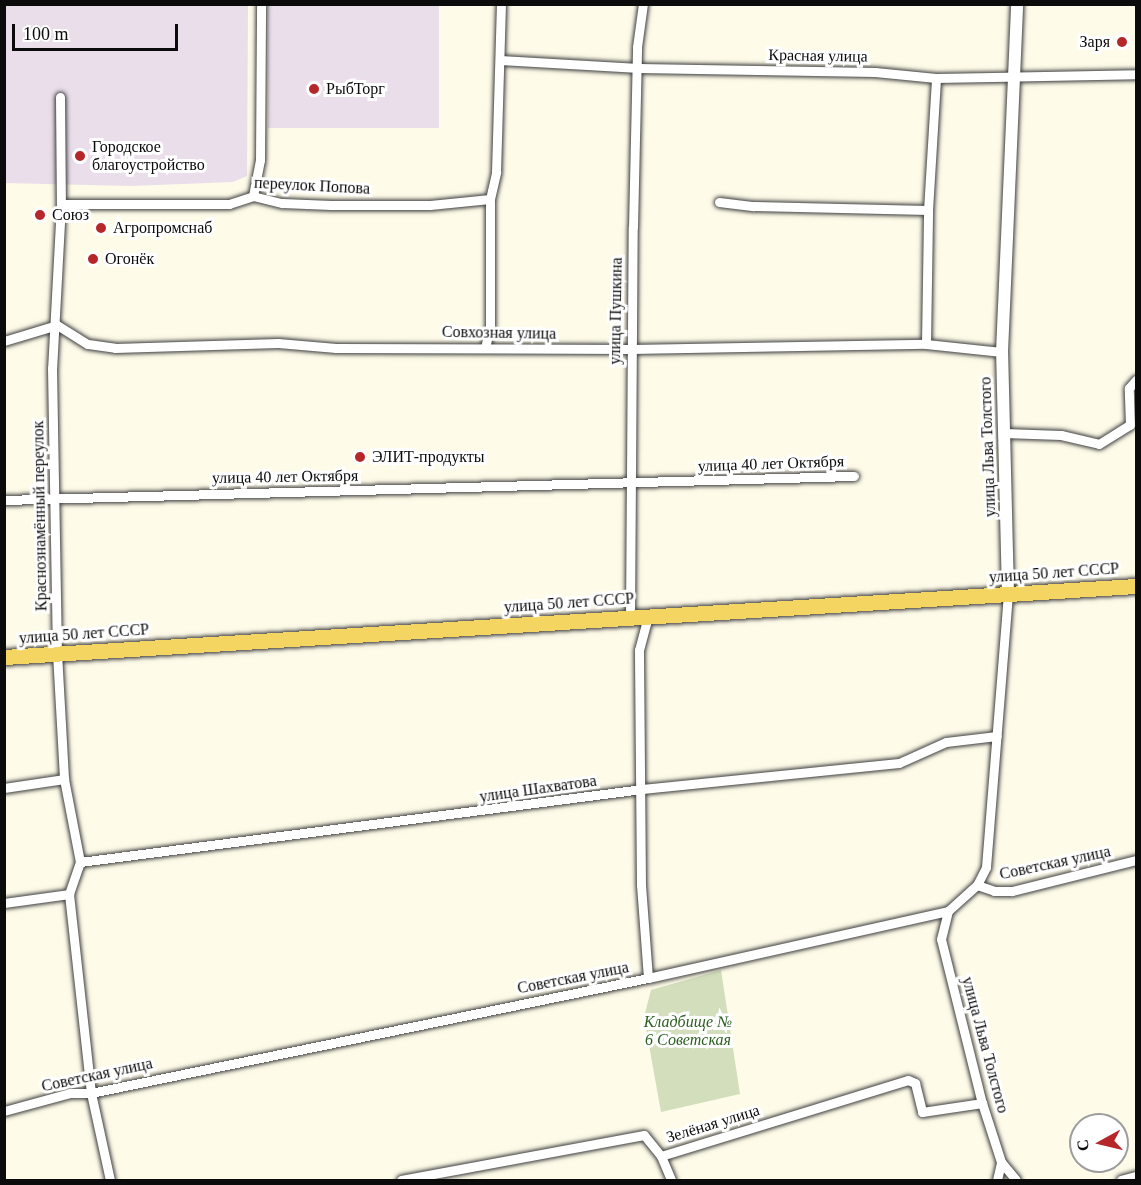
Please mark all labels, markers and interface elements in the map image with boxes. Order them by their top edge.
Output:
scale bar [15,12,182,50]
text: 100 m [23,24,69,44]
place label: Заря [1080,32,1110,52]
marker: Заря [1115,35,1129,49]
street label: Красная улица [768,46,868,66]
place label: РыбТорг [326,79,385,99]
marker: РыбТорг [307,82,321,96]
place label: Городское благоустройство [92,137,205,175]
marker: Городское благоустройство [73,149,87,163]
street label: переулок Попова [254,173,370,199]
place label: Союз [52,205,89,225]
marker: Союз [33,208,47,222]
place label: Агропромснаб [113,218,212,238]
marker: Агропромснаб [94,221,108,235]
place label: Огонёк [105,249,154,269]
marker: Огонёк [86,252,100,266]
street label: улица Пушкина [605,257,627,365]
street label: Совхозная улица [442,322,556,344]
street label: улица Льва Толстого [976,376,1000,518]
street label: Краснознамённый переулок [29,421,51,611]
place label: ЭЛИТ-продукты [372,447,485,467]
marker: ЭЛИТ-продукты [353,450,367,464]
street label: улица 40 лет Октября [698,452,844,476]
street label: улица 40 лет Октября [212,466,358,488]
street label: улица 50 лет СССР [988,559,1120,587]
street label: улица 50 лет СССР [503,589,635,617]
street label: улица 50 лет СССР [18,620,150,648]
street label: улица Шахватова [478,771,598,807]
street label: Советская улица [998,842,1112,884]
street label: Советская улица [516,958,630,998]
street label: улица Льва Толстого [958,975,1012,1115]
park label: Кладбище № 6 Советская [644,1012,732,1050]
street label: Советская улица [40,1054,154,1096]
street label: Зелёная улица [664,1101,762,1147]
north arrow [1069,1113,1129,1173]
text: С [1073,1138,1092,1152]

